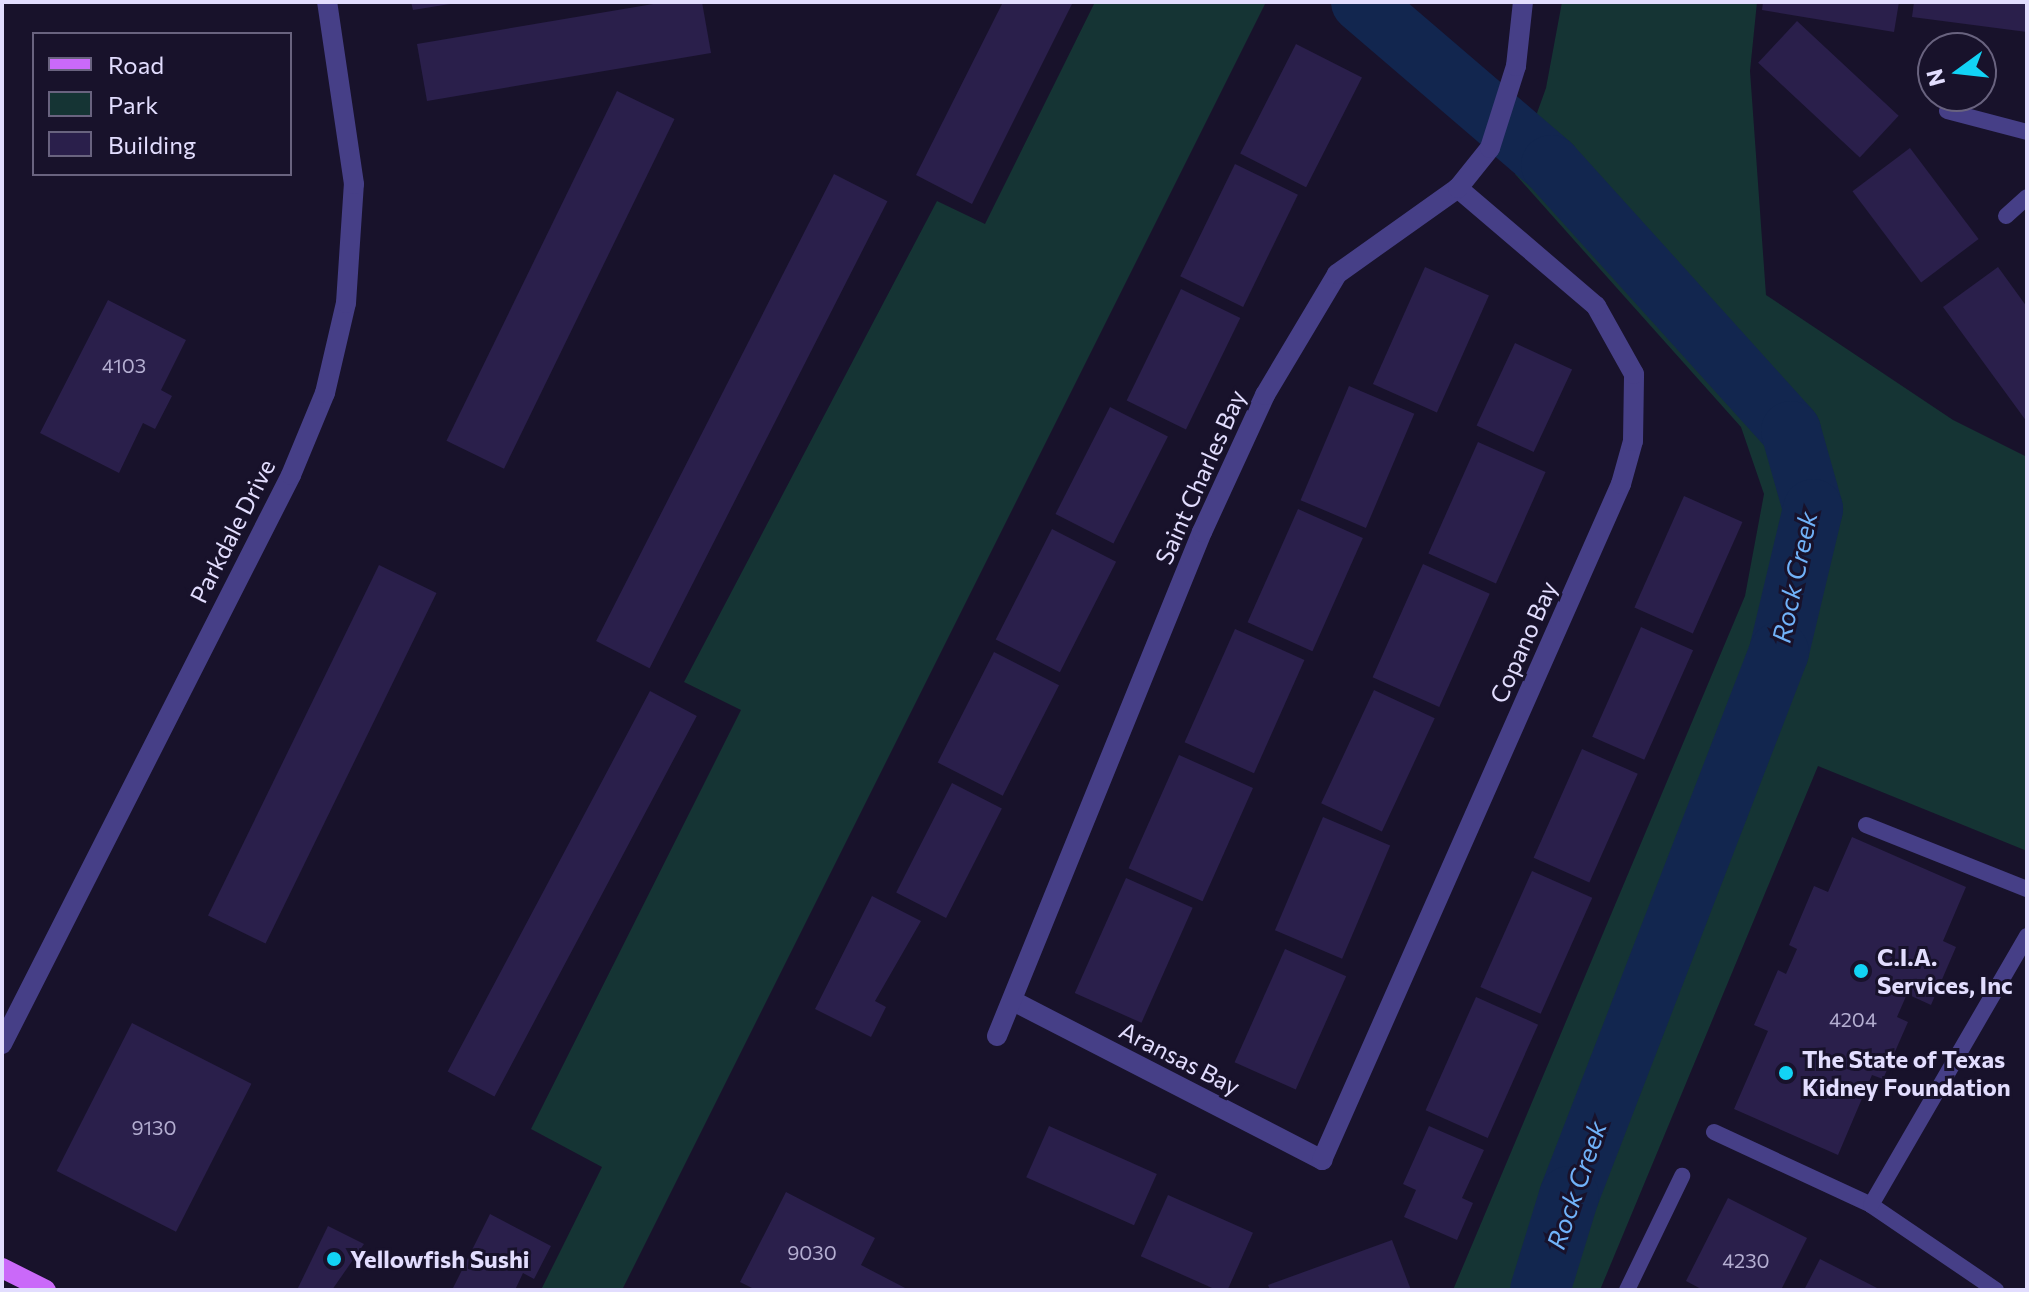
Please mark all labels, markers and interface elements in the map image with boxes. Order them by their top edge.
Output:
legend [32,32,292,176]
north arrow [1917,32,1997,112]
text: Road [108,50,164,79]
text: N [1920,66,1950,89]
text: Park [108,90,158,119]
text: Building [108,130,196,159]
house number: 4103 [102,353,146,377]
street label: Saint Charles Bay [1149,385,1251,569]
street label: Parkdale Drive [183,454,281,608]
water label: Rock Creek [1765,509,1823,645]
street label: Copano Bay [1483,577,1563,707]
place label: C.I.A. Services, Inc [1877,943,2013,999]
marker: C.I.A. Services, Inc [1852,962,1870,980]
house number: 4204 [1829,1007,1877,1031]
street label: Aransas Bay [1115,1015,1245,1101]
place label: The State of Texas Kidney Foundation [1802,1045,2011,1101]
marker: The State of Texas Kidney Foundation [1777,1064,1795,1082]
house number: 9130 [131,1115,177,1139]
water label: Rock Creek [1540,1117,1612,1253]
house number: 9030 [787,1240,837,1264]
place label: Yellowfish Sushi [350,1245,530,1273]
house number: 4230 [1722,1248,1770,1272]
marker: Yellowfish Sushi [325,1250,343,1268]

